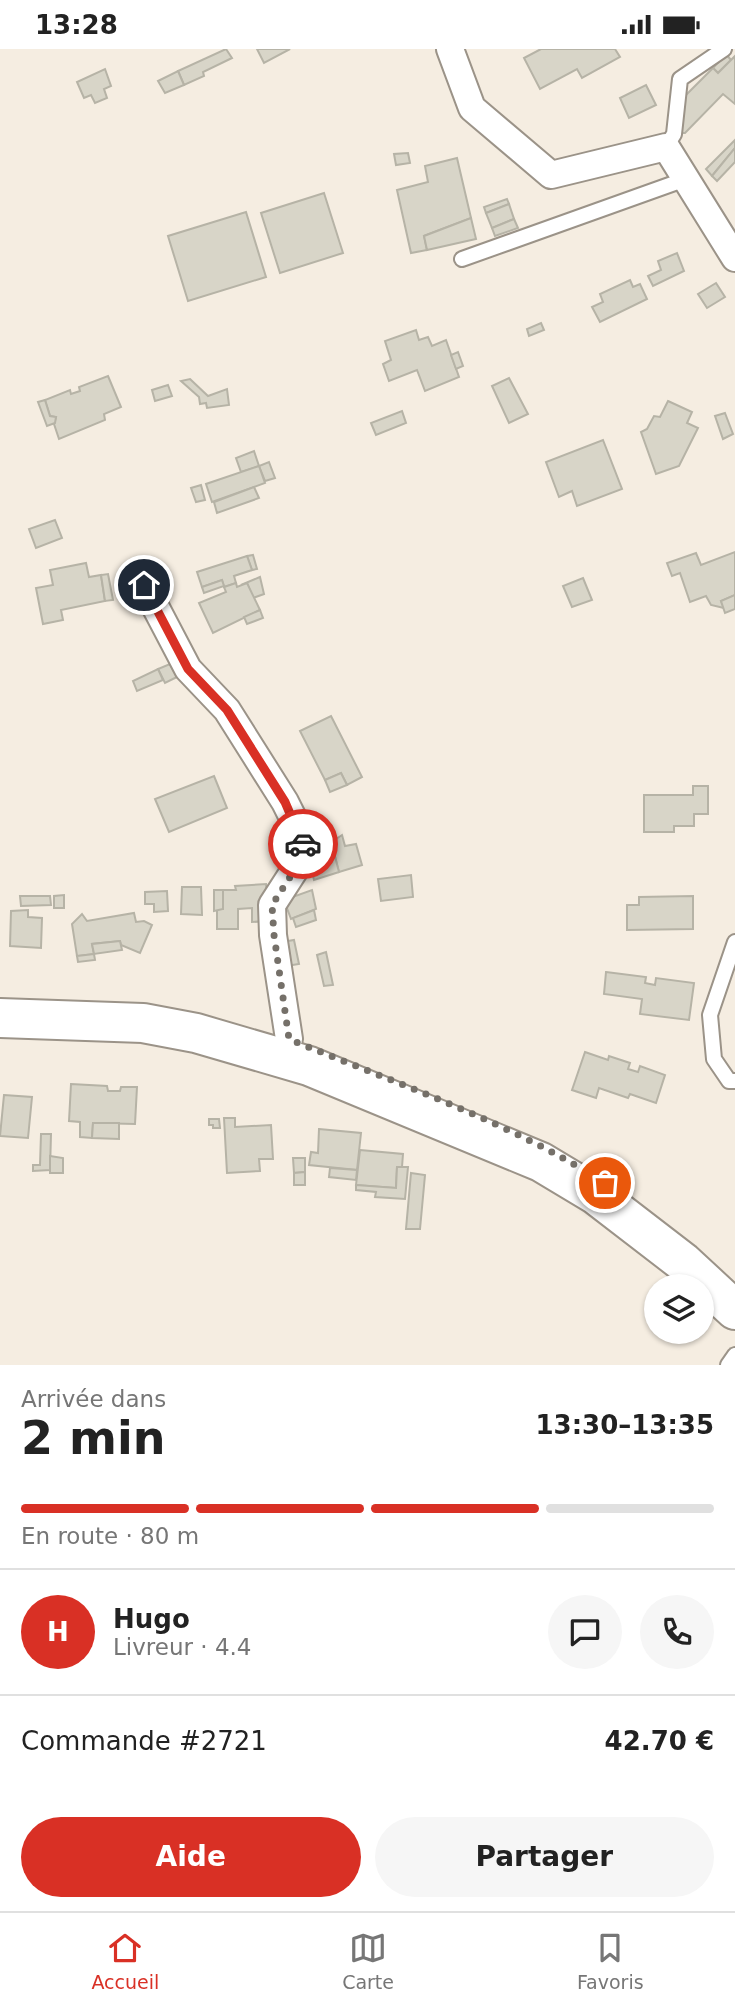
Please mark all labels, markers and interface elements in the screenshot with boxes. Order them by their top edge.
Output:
text: 13:28 [35,10,118,40]
pin [114,555,174,615]
icon: home [125,566,163,604]
courier [268,809,338,879]
icon: car [284,825,322,863]
pin [575,1153,635,1213]
icon: bag [586,1164,624,1202]
map controls [644,1274,714,1344]
button: layers [644,1274,714,1344]
text: Arrivée dans [21,1386,166,1412]
text: 13:30–13:35 [535,1410,714,1440]
text: 2 min [21,1411,165,1465]
text: En route · 80 m [21,1523,199,1549]
button: chat [548,1595,622,1669]
button: phone [640,1595,714,1669]
text: Hugo [113,1604,190,1634]
text: H [47,1617,69,1647]
text: Livreur · 4.4 [113,1634,251,1660]
text: Commande #2721 [21,1726,267,1756]
text: 42.70 € [605,1726,714,1756]
button: Aide [21,1817,361,1897]
button: Partager [375,1817,714,1897]
tab: Accueil [91,1929,159,1993]
tab: Carte [342,1929,394,1993]
tab: Favoris [577,1929,644,1993]

